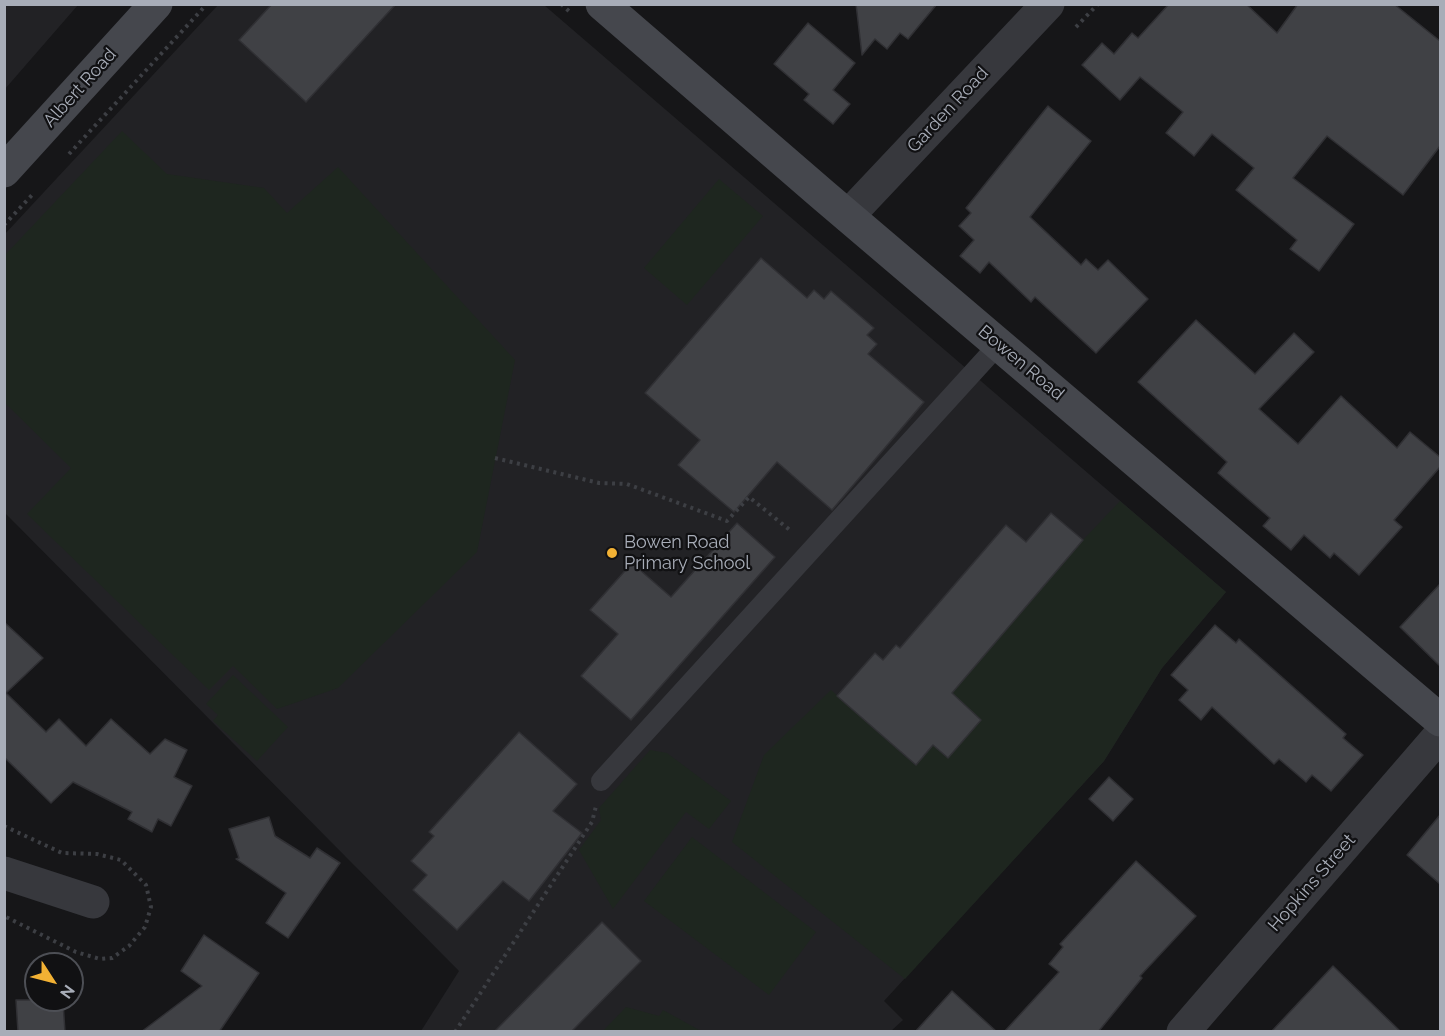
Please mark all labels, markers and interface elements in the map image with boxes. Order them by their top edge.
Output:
street label: Albert Road [39,44,121,132]
street label: Garden Road [903,63,993,157]
street label: Bowen Road [974,321,1068,405]
place label: Bowen Road Primary School [624,532,750,574]
marker: Bowen Road Primary School [605,546,619,560]
street label: Hopkins Street [1264,830,1360,936]
north arrow [24,952,84,1012]
text: N [56,981,79,1002]

